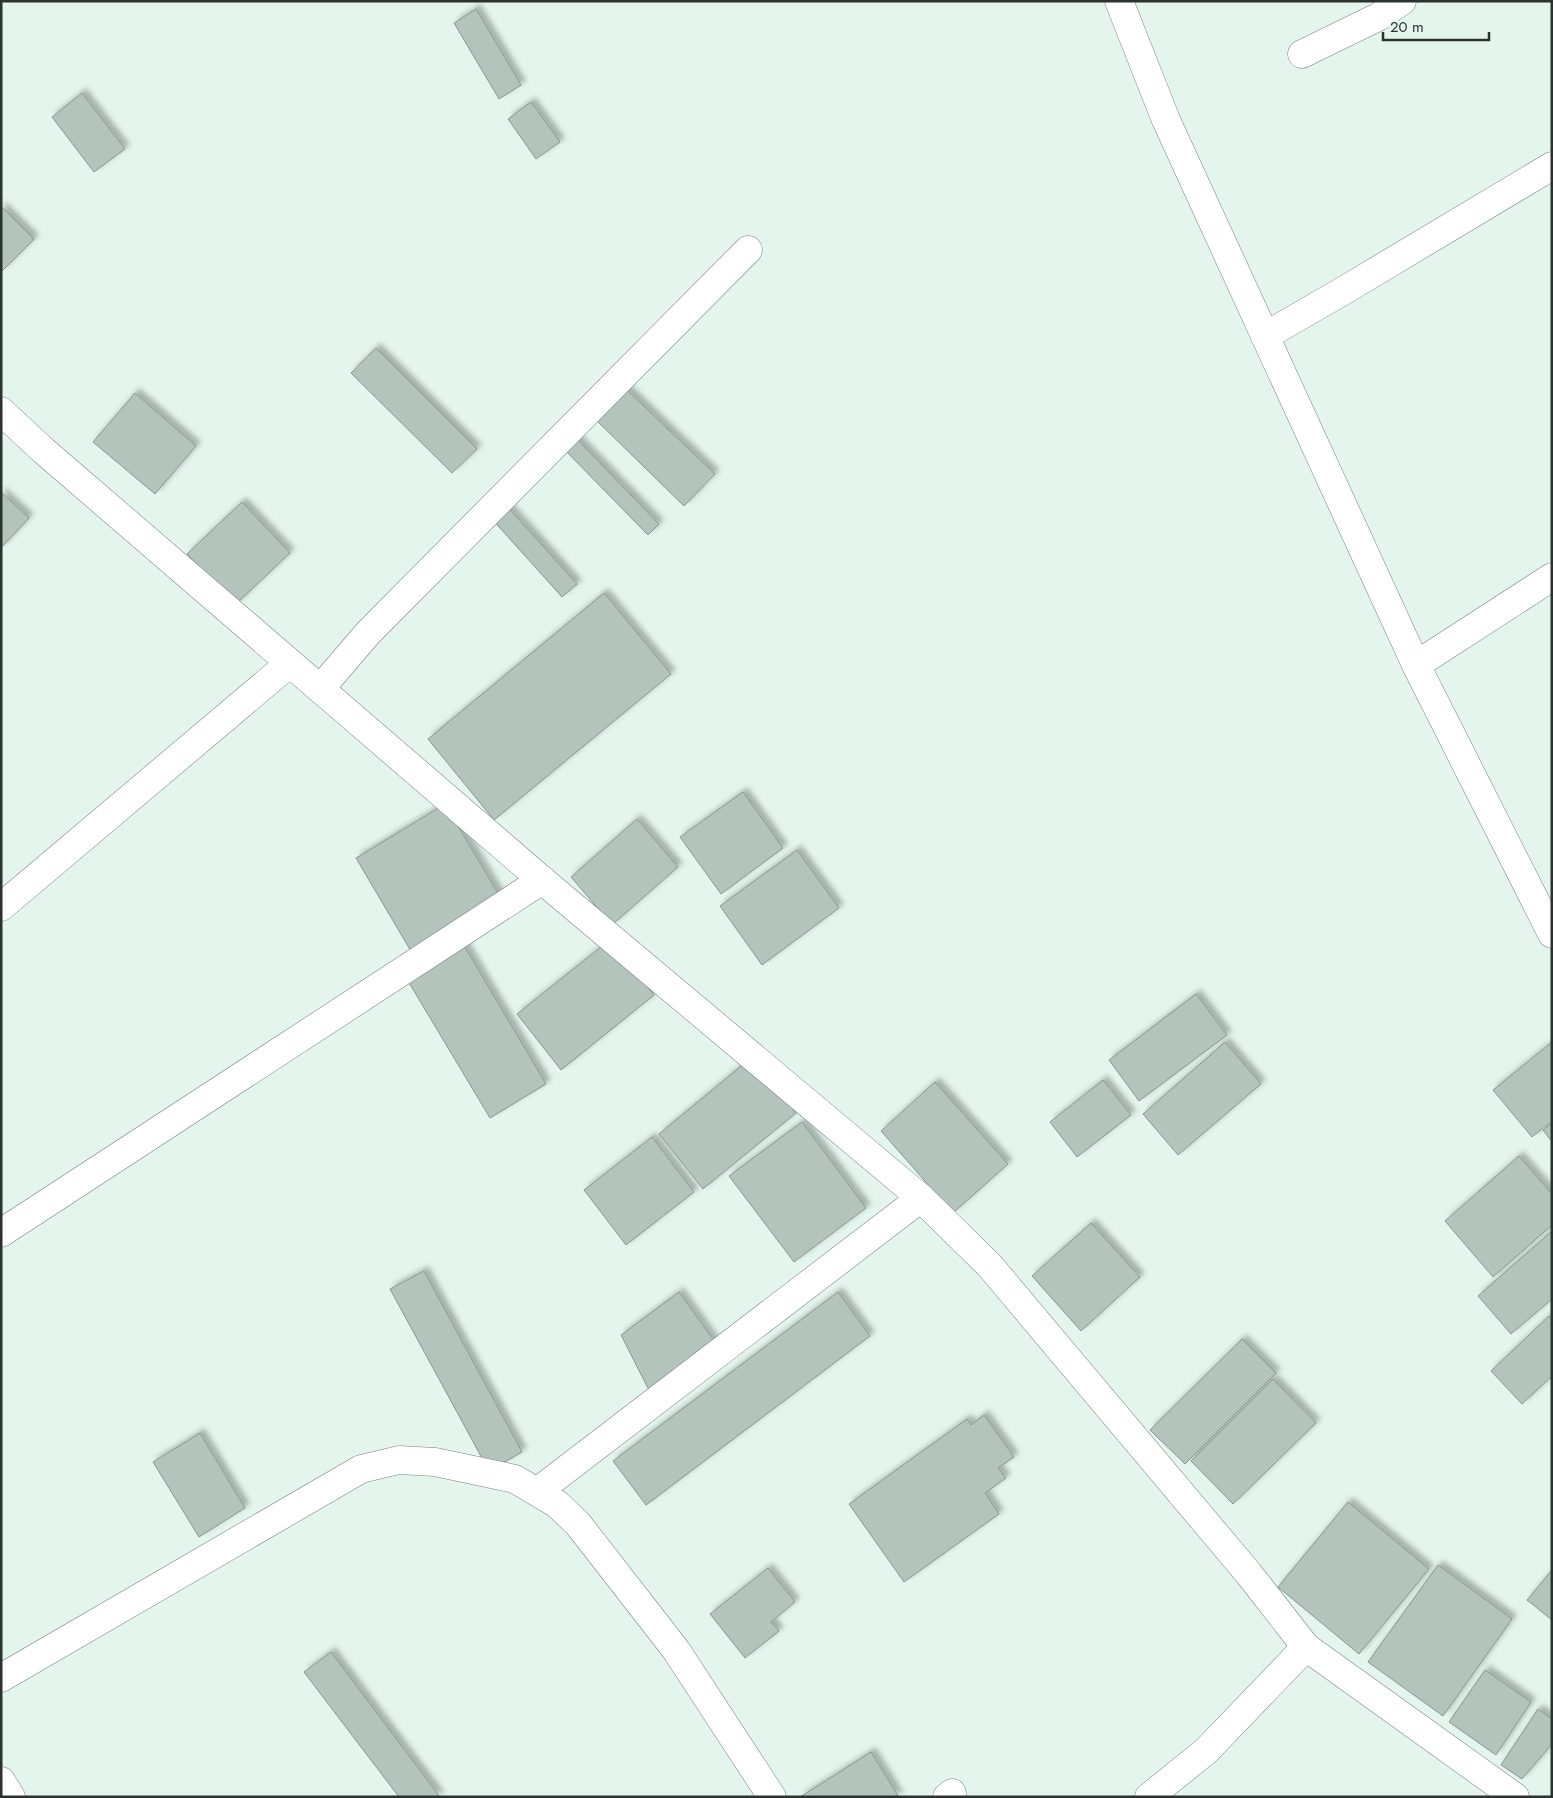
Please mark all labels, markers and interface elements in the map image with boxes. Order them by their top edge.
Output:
scale bar [1383,10,1489,42]
text: 20 m [1390,16,1424,38]

